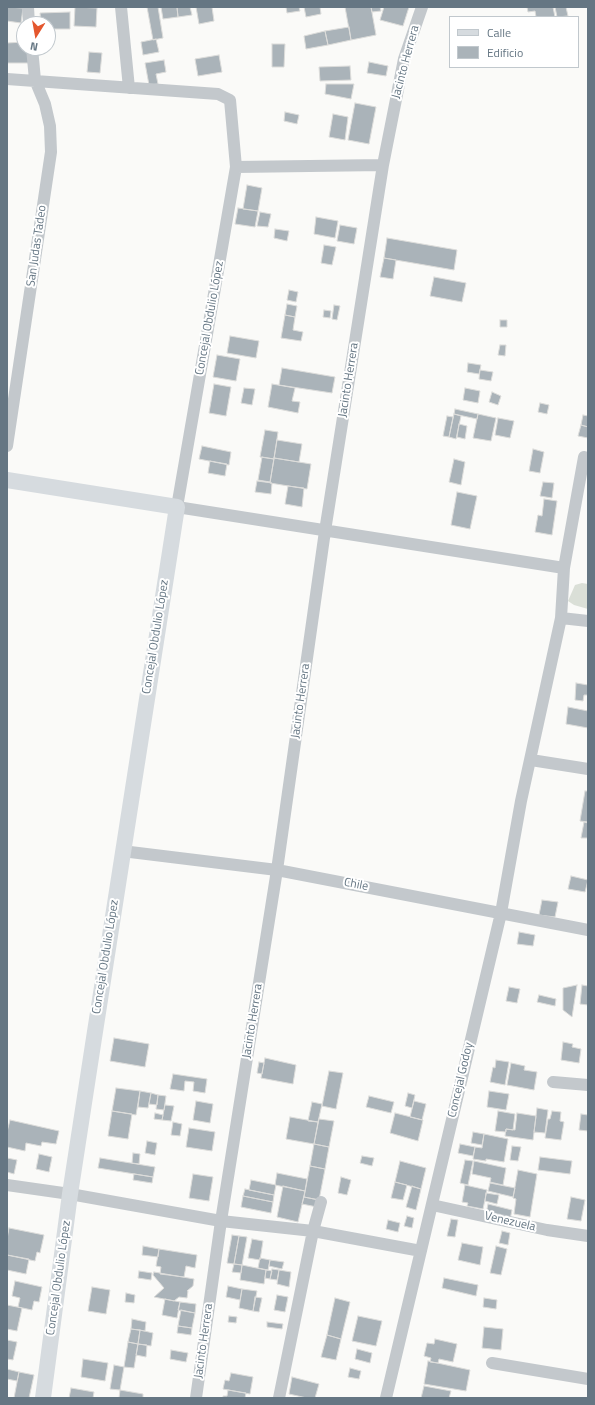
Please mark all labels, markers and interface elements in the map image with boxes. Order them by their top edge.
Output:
north arrow [16,16,56,56]
legend [449,16,579,68]
text: Calle [487,23,511,42]
street label: Jacinto Herrera [389,24,423,100]
text: N [29,38,39,55]
text: Edificio [487,43,523,62]
street label: San Judas Tadeo [24,204,50,288]
street label: Concejal Obdulio López [193,260,227,376]
street label: Jacinto Herrera [336,342,362,418]
street label: Concejal Obdulio López [140,579,172,695]
street label: Jacinto Herrera [289,663,313,739]
street label: Chile [343,876,369,894]
street label: Concejal Obdulio López [90,899,122,1015]
street label: Jacinto Herrera [240,983,266,1059]
street label: Concejal Godoy [445,1041,477,1119]
street label: Venezuela [483,1209,537,1235]
street label: Concejal Obdulio López [44,1220,74,1336]
street label: Jacinto Herrera [192,1303,216,1379]

